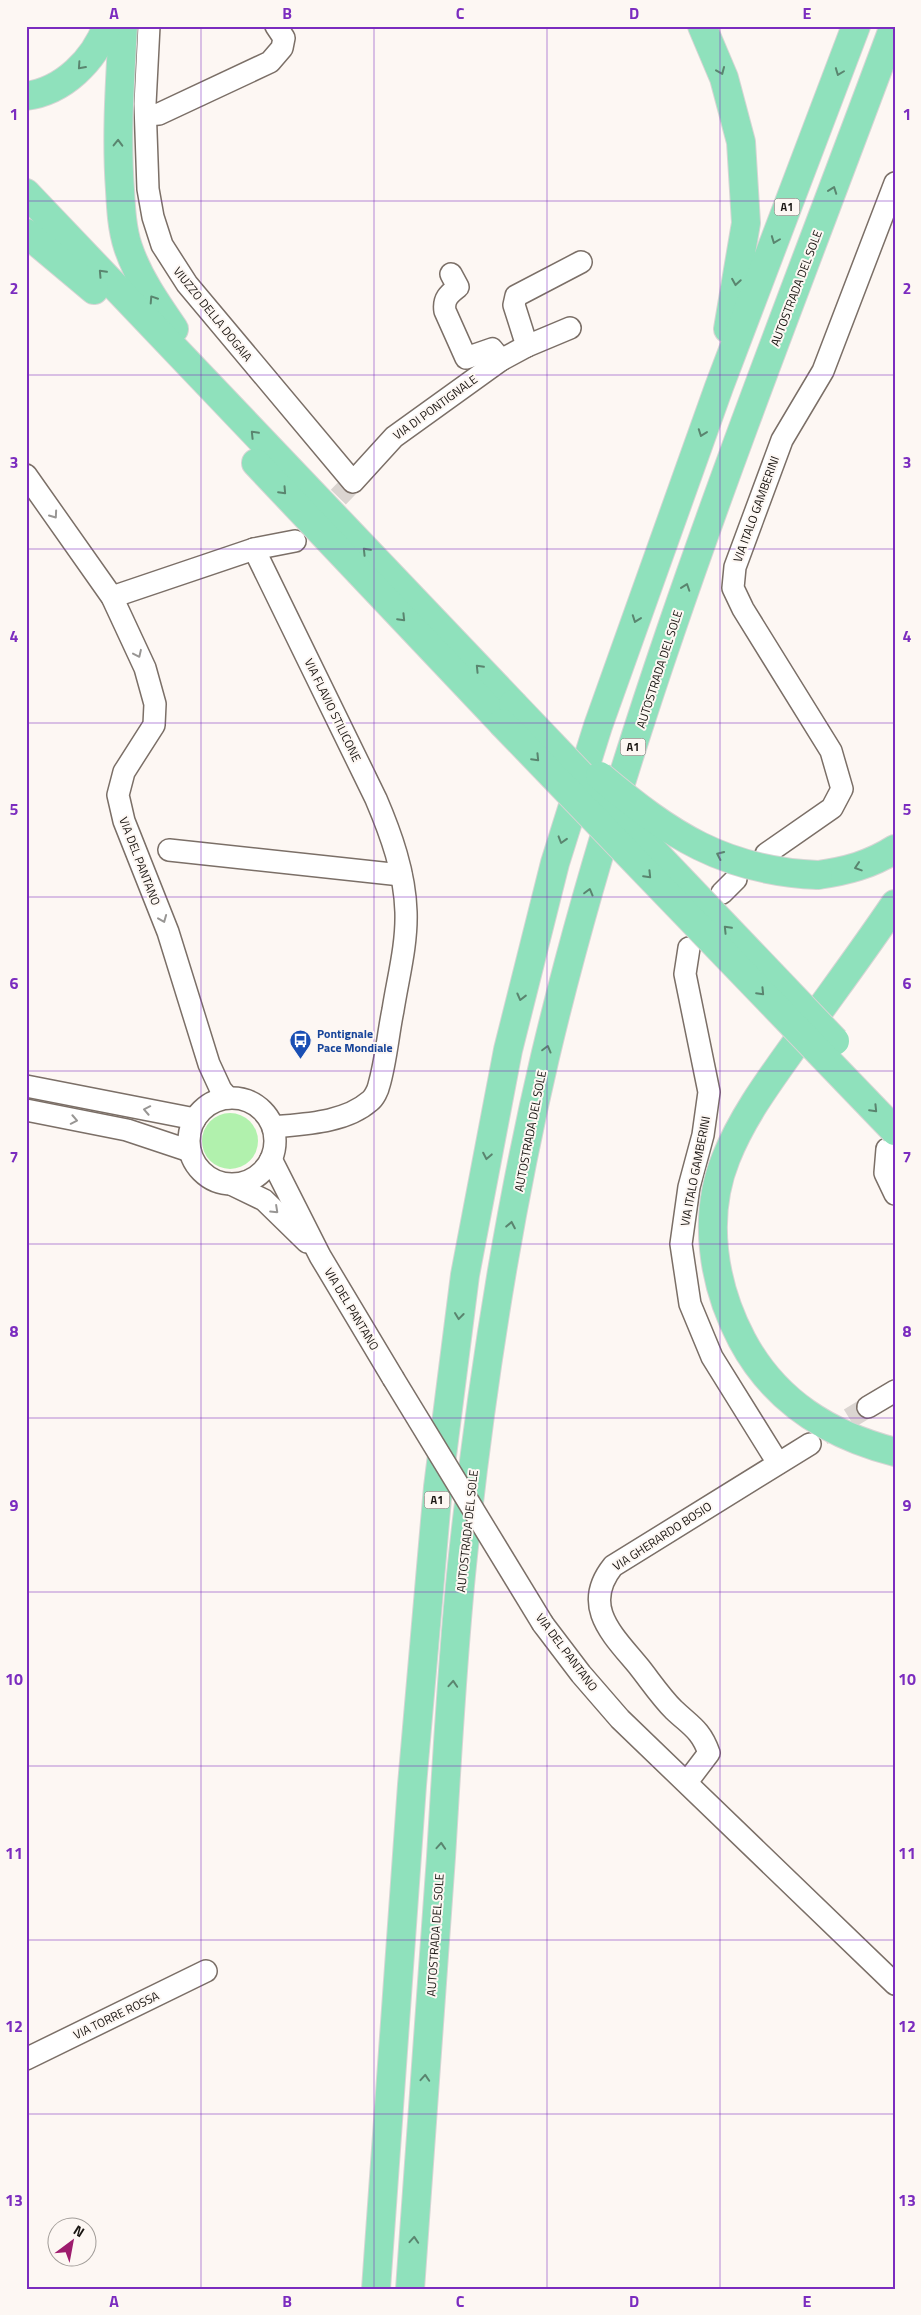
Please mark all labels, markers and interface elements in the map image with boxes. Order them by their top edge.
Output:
text: A [109,1,119,25]
text: B [282,1,292,25]
text: C [456,1,465,25]
text: D [629,1,639,25]
text: E [803,1,812,25]
one-way arrow [78,61,87,70]
one-way arrow [715,66,725,75]
one-way arrow [835,67,845,76]
text: 1 [10,102,18,126]
text: 1 [903,102,911,126]
one-way arrow [112,139,123,147]
one-way arrow [827,186,837,195]
road number: A1 [774,198,800,216]
street label: AUTOSTRADA DEL SOLE [765,227,827,349]
one-way arrow [771,235,781,244]
street label: VIUZZO DELLA DOGAIA [169,263,257,365]
one-way arrow [98,269,107,278]
text: 2 [10,276,18,300]
text: 2 [903,276,911,300]
one-way arrow [732,278,742,287]
one-way arrow [150,295,159,304]
street label: VIA DI PONTIGNALE [389,370,482,444]
one-way arrow [698,429,708,437]
one-way arrow [251,430,260,439]
text: 3 [10,450,18,474]
text: 3 [903,450,911,474]
street label: VIA ITALO GAMBERINI [728,453,784,565]
one-way arrow [277,486,286,495]
one-way arrow [48,509,57,519]
one-way arrow [363,548,372,557]
one-way arrow [680,583,690,592]
street label: AUTOSTRADA DEL SOLE [631,607,687,730]
one-way arrow [397,613,406,622]
one-way arrow [632,615,642,623]
text: 4 [10,624,19,648]
text: 4 [903,624,912,648]
one-way arrow [132,649,143,658]
street label: VIA FLAVIO STILICONE [300,655,366,765]
one-way arrow [476,665,485,674]
road number: A1 [620,739,646,756]
one-way arrow [530,752,539,761]
text: 5 [10,797,19,821]
text: 5 [903,797,912,821]
street label: VIA DEL PANTANO [114,814,166,908]
one-way arrow [558,835,568,843]
one-way arrow [716,852,725,862]
one-way arrow [854,861,863,871]
one-way arrow [642,870,651,879]
one-way arrow [584,889,594,897]
one-way arrow [156,914,167,923]
one-way arrow [724,926,733,935]
text: 6 [10,971,19,995]
text: 6 [903,971,912,995]
one-way arrow [755,987,764,996]
one-way arrow [516,992,527,1001]
place label: Pontignale Pace Mondiale [317,1024,393,1057]
bus stop icon: Pontignale Pace Mondiale [289,1028,313,1059]
one-way arrow [542,1046,552,1054]
street label: AUTOSTRADA DEL SOLE [509,1068,551,1193]
one-way arrow [868,1103,877,1112]
one-way arrow [143,1105,152,1115]
one-way arrow [70,1114,78,1124]
street label: VIA ITALO GAMBERINI [675,1114,715,1228]
text: 7 [10,1145,18,1169]
text: 7 [903,1145,911,1169]
one-way arrow [483,1151,493,1160]
one-way arrow [269,1204,278,1213]
one-way arrow [505,1221,516,1230]
street label: VIA DEL PANTANO [320,1264,384,1354]
one-way arrow [454,1312,465,1320]
text: 8 [10,1319,19,1343]
text: 8 [903,1319,912,1343]
street label: AUTOSTRADA DEL SOLE [451,1468,483,1593]
road number: A1 [424,1492,450,1508]
text: 9 [10,1493,19,1517]
text: 9 [903,1493,912,1517]
street label: VIA GHERARDO BOSIO [609,1497,715,1575]
street label: VIA DEL PANTANO [531,1609,603,1695]
text: 10 [5,1667,23,1691]
text: 10 [898,1667,916,1691]
one-way arrow [448,1680,459,1688]
text: 11 [5,1841,23,1865]
text: 11 [898,1841,916,1865]
one-way arrow [436,1842,447,1850]
street label: AUTOSTRADA DEL SOLE [421,1873,449,1997]
street label: VIA TORRE ROSSA [70,1986,162,2044]
text: 12 [5,2014,23,2038]
text: 12 [898,2014,916,2038]
one-way arrow [419,2074,430,2082]
text: 13 [5,2188,23,2212]
text: 13 [898,2188,916,2212]
north arrow [48,2218,98,2268]
text: N [69,2219,89,2242]
one-way arrow [408,2236,419,2244]
text: A [109,2289,119,2313]
text: B [282,2289,292,2313]
text: C [456,2289,465,2313]
text: D [629,2289,639,2313]
text: E [803,2289,812,2313]

